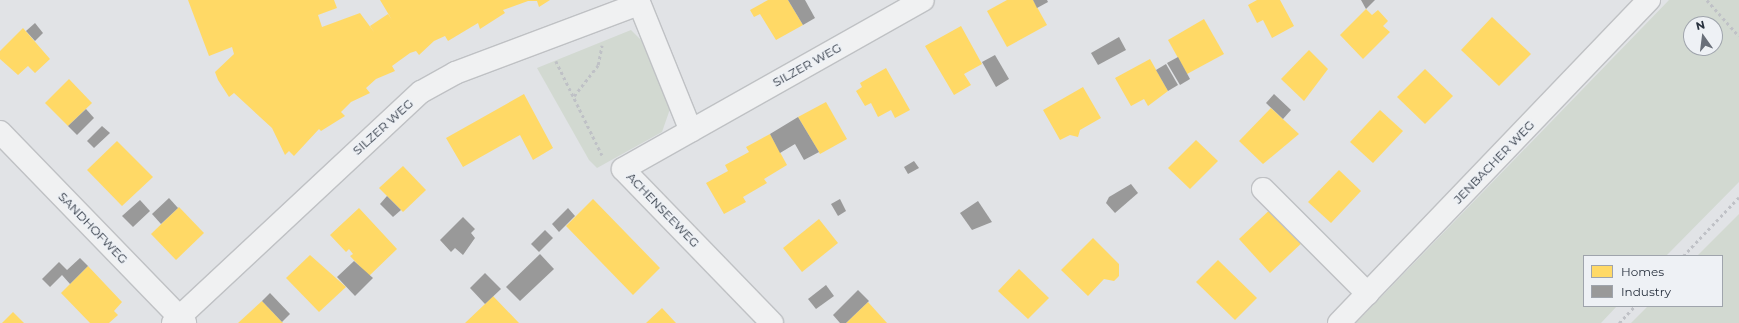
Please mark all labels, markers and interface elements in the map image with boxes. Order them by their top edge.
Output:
north arrow [1683,16,1723,56]
text: N [1694,17,1706,33]
street label: SILZER WEG [770,40,844,90]
street label: SILZER WEG [350,96,416,158]
street label: JENBACHER WEG [1451,118,1537,206]
street label: ACHENSEEWEG [624,170,702,250]
street label: SANDHOFWEG [55,189,131,267]
legend [1583,255,1723,307]
text: Homes [1621,264,1664,279]
text: Industry [1621,284,1671,299]

